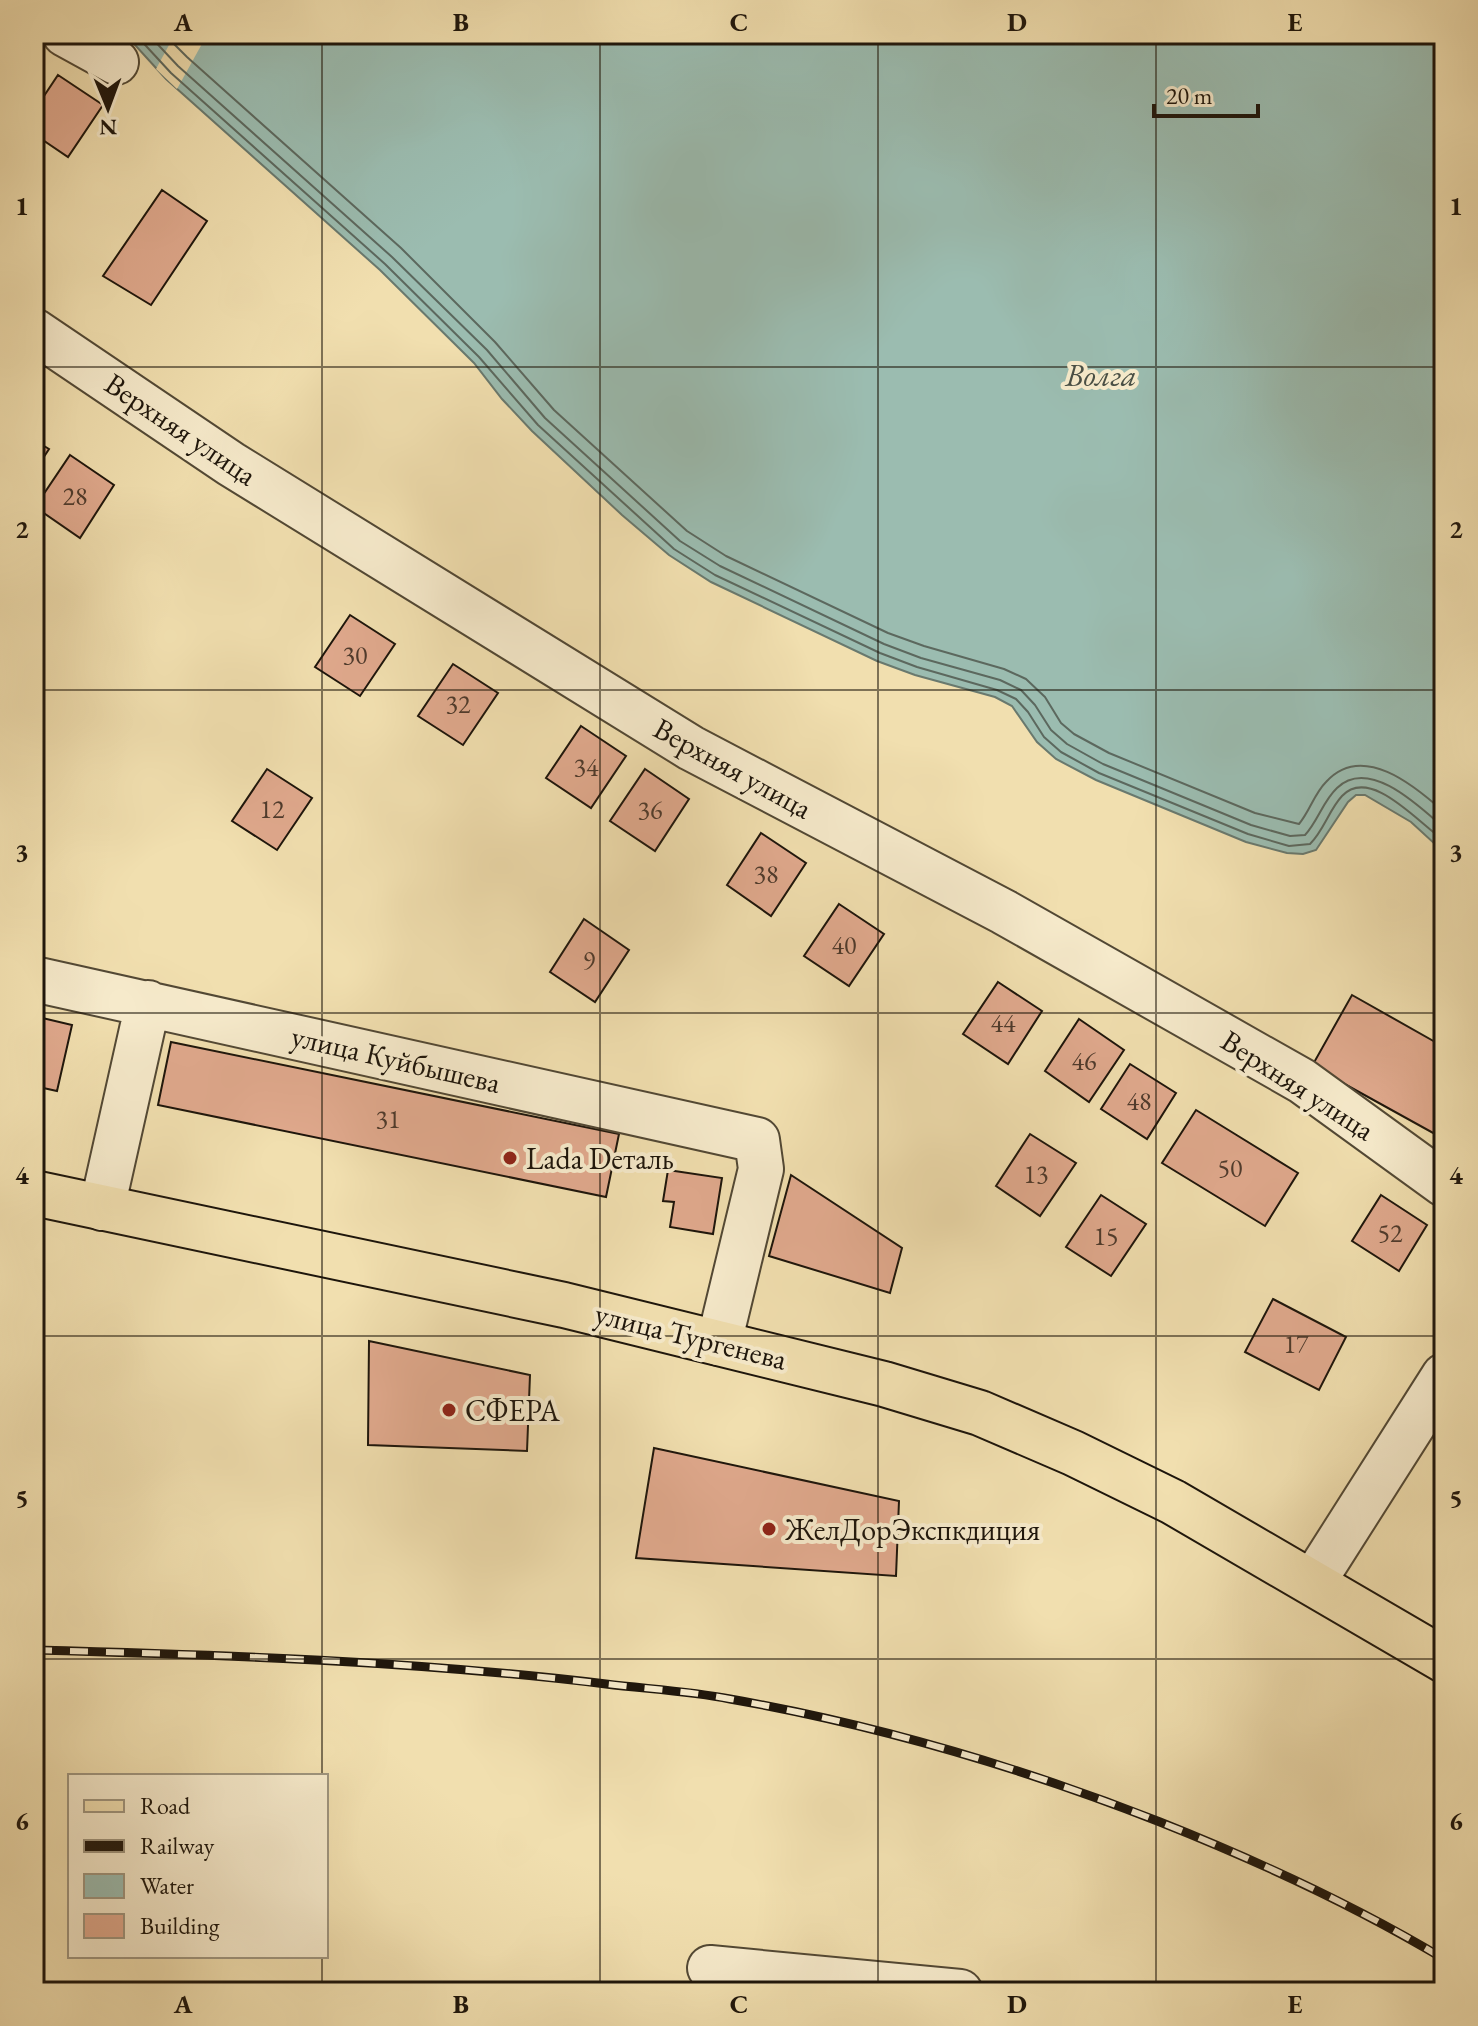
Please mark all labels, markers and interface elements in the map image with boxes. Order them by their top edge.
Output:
text: A [173,5,193,39]
text: B [453,5,469,39]
text: C [730,5,748,39]
text: D [1007,5,1027,39]
text: E [1288,5,1303,39]
north arrow [68,68,148,148]
scale bar [1154,68,1258,118]
text: 20 m [1166,80,1213,111]
text: N [99,113,117,142]
text: 1 [15,189,29,223]
text: 1 [1449,189,1463,223]
water label: Волга [1064,354,1137,396]
street label: Верхняя улица [97,364,265,494]
house number: 28 [63,479,87,513]
text: 2 [15,512,29,546]
text: 2 [1449,512,1463,546]
house number: 30 [343,638,367,672]
house number: 32 [446,687,471,721]
street label: Верхняя улица [647,708,819,828]
house number: 34 [574,750,599,784]
house number: 12 [260,792,285,826]
house number: 36 [638,793,662,827]
text: 3 [15,835,29,869]
text: 3 [1449,835,1463,869]
house number: 38 [754,857,778,891]
house number: 40 [832,928,856,962]
house number: 9 [583,944,596,978]
house number: 44 [991,1006,1016,1040]
street label: улица Куйбышева [288,1016,504,1102]
street label: Верхняя улица [1214,1021,1382,1149]
house number: 46 [1072,1044,1096,1078]
house number: 48 [1127,1084,1151,1118]
house number: 31 [376,1102,400,1136]
place label: Lada Dеталь [526,1139,674,1178]
marker: Lada Dеталь [501,1149,519,1167]
house number: 50 [1218,1151,1242,1185]
house number: 13 [1024,1157,1048,1191]
text: 4 [15,1158,29,1192]
text: 4 [1449,1158,1463,1192]
house number: 52 [1378,1216,1403,1250]
house number: 15 [1094,1219,1118,1253]
street label: улица Тургенева [591,1293,791,1379]
house number: 17 [1284,1327,1309,1361]
place label: СФЕРА [465,1391,560,1430]
marker: СФЕРА [440,1401,458,1419]
text: 5 [15,1481,29,1515]
text: 5 [1449,1481,1463,1515]
place label: ЖелДорЭкспкдиция [784,1510,1040,1549]
marker: ЖелДорЭкспкдиция [760,1520,778,1538]
legend [68,1774,328,1958]
text: Road [140,1790,191,1821]
text: 6 [15,1804,29,1838]
text: 6 [1449,1804,1463,1838]
text: Railway [140,1830,215,1861]
text: Water [140,1870,194,1901]
text: Building [140,1910,220,1941]
text: A [173,1987,193,2021]
text: B [453,1987,469,2021]
text: C [730,1987,748,2021]
text: D [1007,1987,1027,2021]
text: E [1288,1987,1303,2021]

